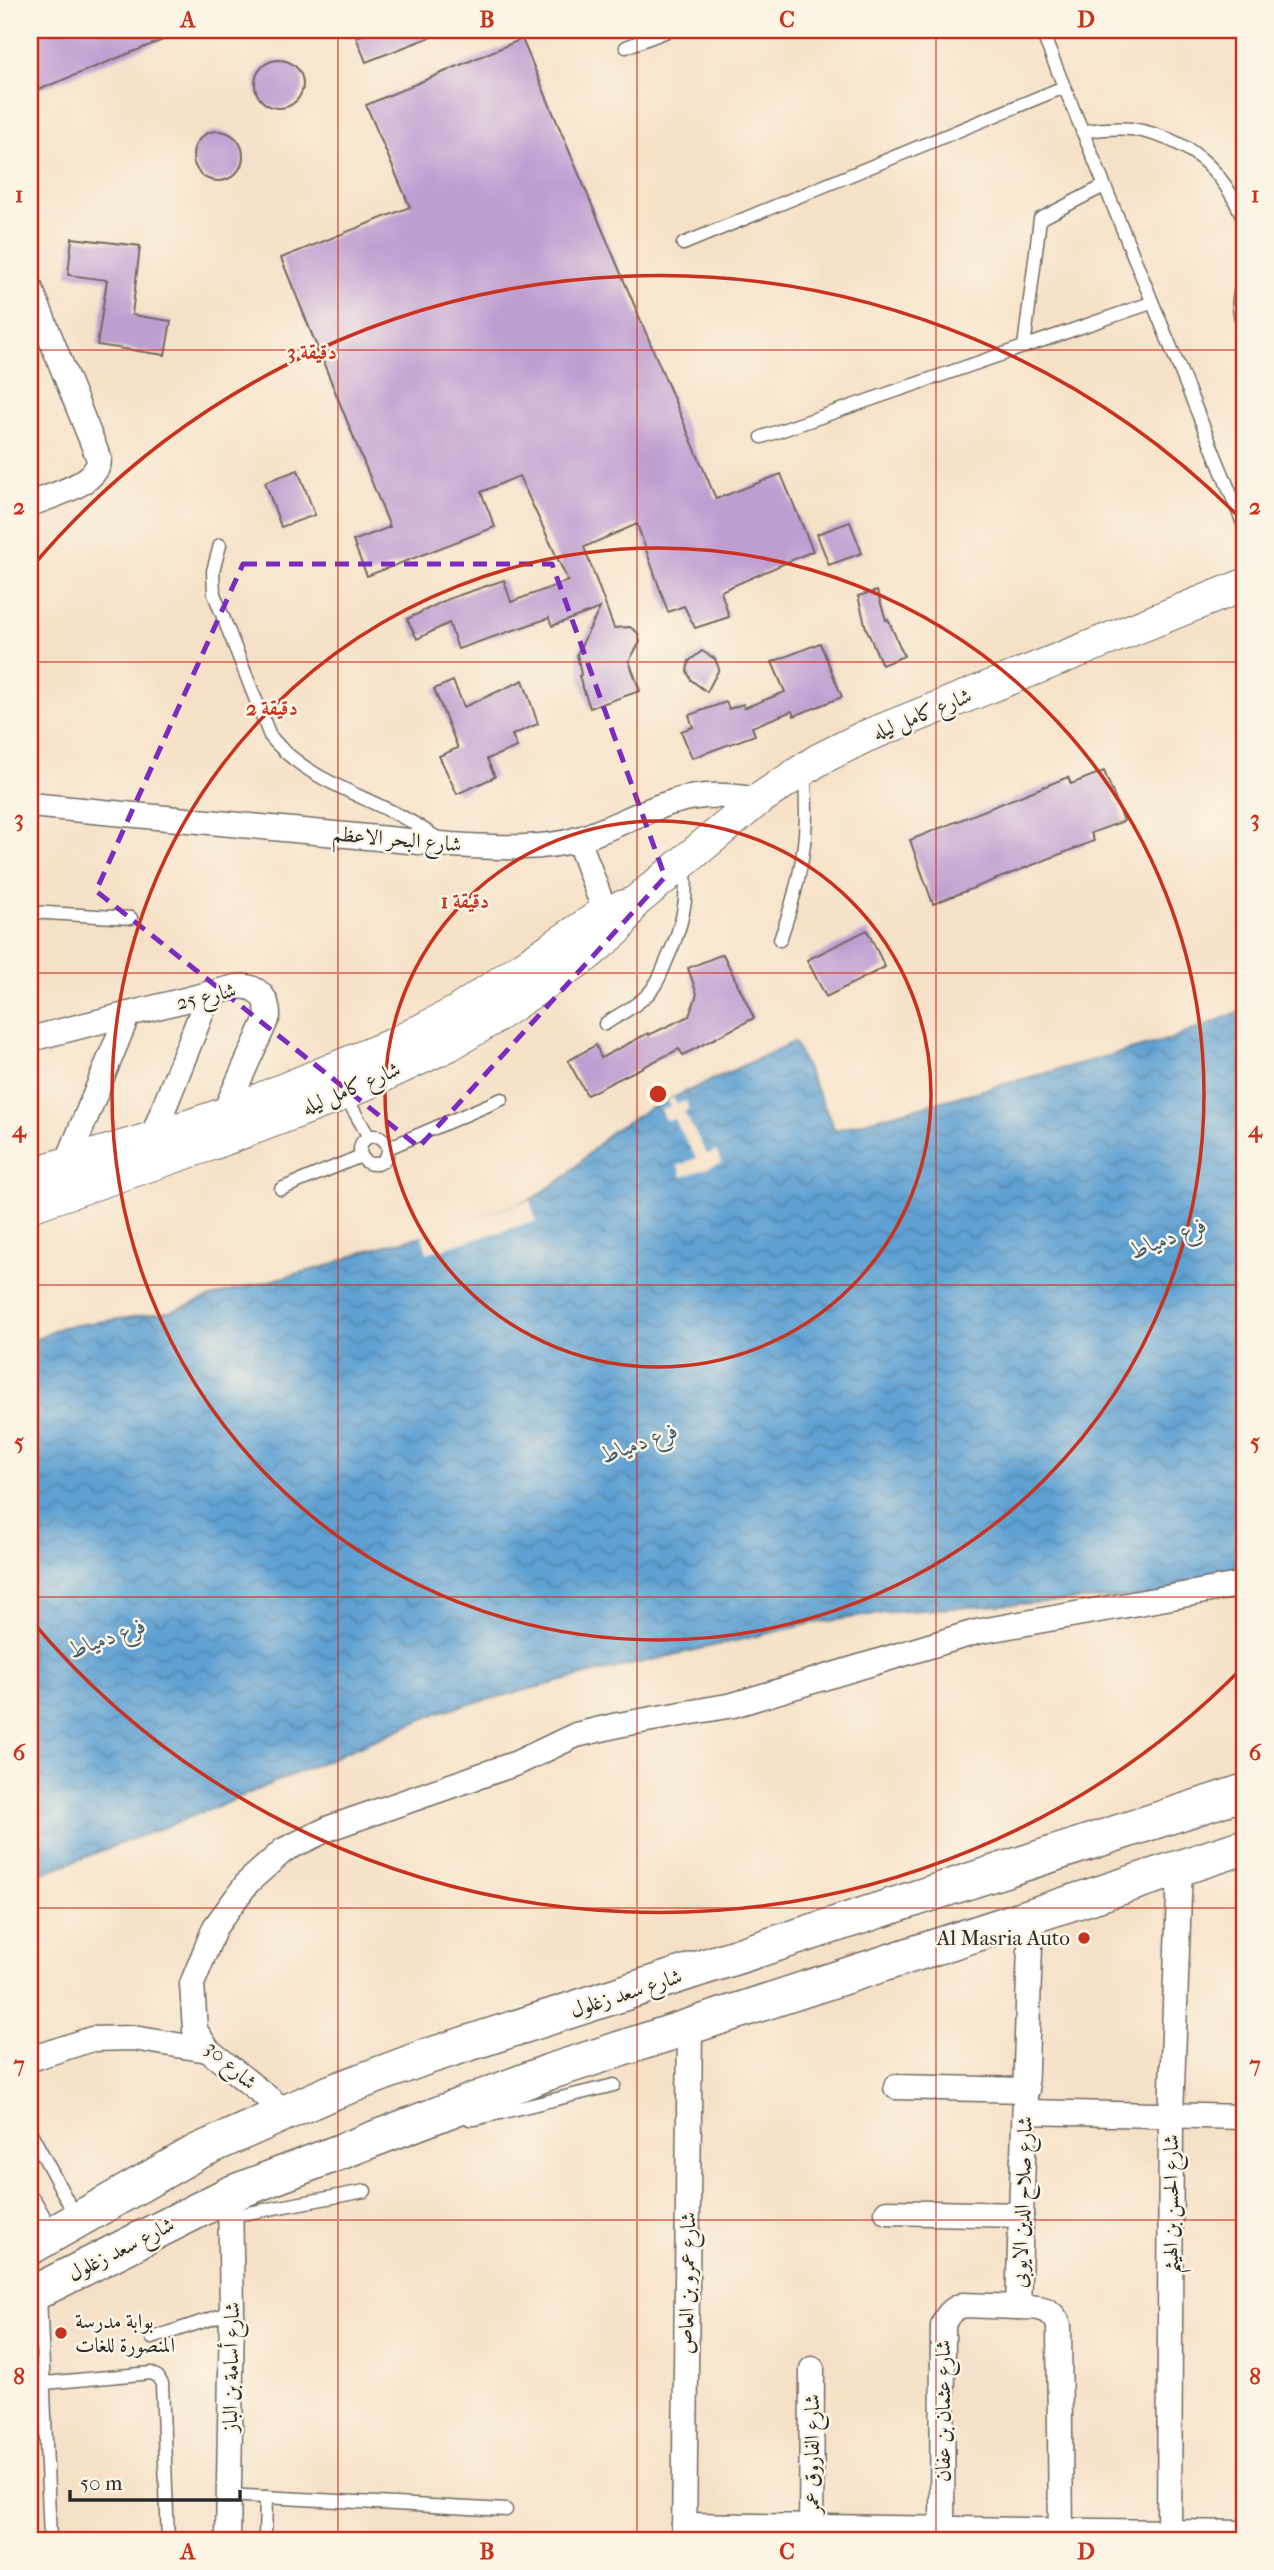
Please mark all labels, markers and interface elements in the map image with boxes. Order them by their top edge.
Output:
text: A [179,6,197,33]
text: B [480,6,495,33]
text: C [779,6,795,33]
text: D [1077,6,1095,33]
text: 1 [15,181,23,208]
text: 1 [1251,181,1259,208]
text: 3 دقيقة [287,340,337,364]
text: 2 [13,493,25,520]
text: 2 [1249,493,1261,520]
street label: شارع كامل ليله [869,683,977,750]
text: 2 دقيقة [246,696,298,720]
text: 3 [14,805,24,832]
text: 3 [1250,805,1260,832]
street label: شارع البحر الاعظم [331,821,463,865]
text: 1 دقيقة [441,889,489,913]
street label: شارع 25 [174,977,240,1020]
street label: شارع كامل ليله [298,1057,406,1125]
centre of rings [646,1082,670,1106]
text: 4 [11,1116,27,1143]
text: 4 [1247,1116,1263,1143]
water label: فرع دمياط [1126,1210,1213,1270]
water label: فرع دمياط [597,1416,684,1475]
text: 5 [14,1428,24,1455]
text: 5 [1250,1428,1260,1455]
water label: فرع دمياط [65,1611,152,1670]
text: 6 [13,1739,26,1766]
text: 6 [1249,1739,1262,1766]
place label: Al Masria Auto [936,1926,1070,1950]
marker: Al Masria Auto [1076,1930,1092,1946]
street label: شارع سعد زغلول [567,1964,687,2028]
street label: شارع 30 [196,2036,262,2099]
text: 7 [12,2051,25,2078]
text: 7 [1248,2051,1261,2078]
street label: شارع صلاح الدين الايوبى [1007,2116,1044,2289]
street label: شارع الحسن بن الهيثم [1159,2134,1192,2274]
street label: شارع سعد زغلول [64,2212,181,2291]
street label: شارع عمرو بن العاص [674,2212,706,2354]
street label: شارع أسامة بن الباز [215,2302,250,2434]
place label: بوابة مدرسة المنصورة للغات [75,2309,175,2358]
marker: بوابة مدرسة المنصورة للغات [53,2325,69,2341]
street label: شارع عثمان بن عفان [931,2340,961,2482]
text: 8 [13,2363,25,2390]
text: 8 [1249,2363,1261,2390]
street label: شارع الفاروق عمر [800,2394,830,2516]
scale bar [70,2458,240,2502]
text: 50 m [80,2471,123,2495]
text: A [179,2538,197,2565]
text: B [480,2538,495,2565]
text: C [779,2538,795,2565]
text: D [1077,2538,1095,2565]

